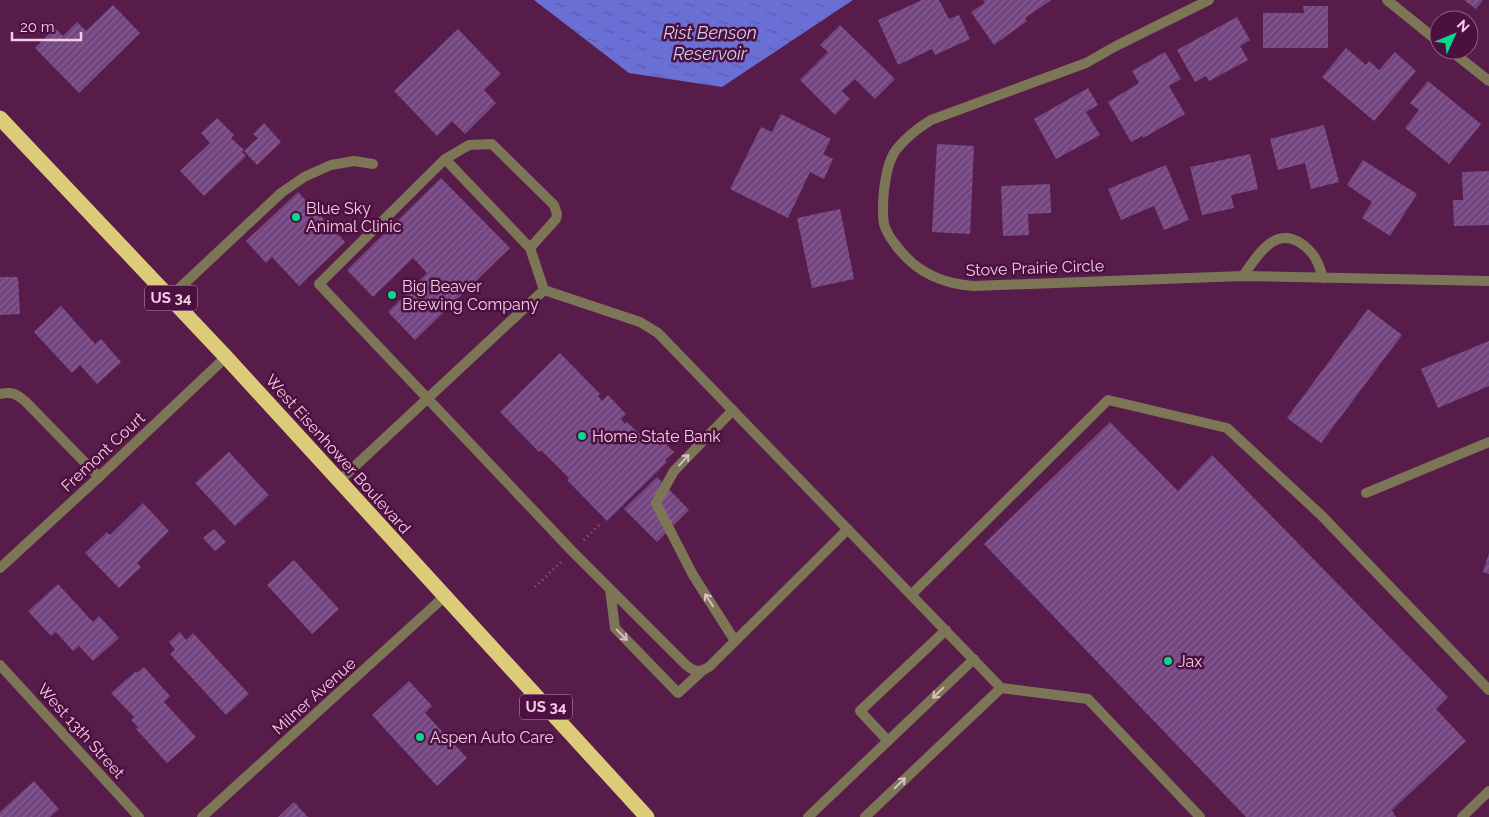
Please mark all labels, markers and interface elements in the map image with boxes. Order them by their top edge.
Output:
scale bar [12,10,81,42]
north arrow [1429,10,1479,60]
text: N [1454,17,1473,35]
text: 20 m [20,18,55,36]
water label: Rist Benson Reservoir [663,22,757,64]
place label: Blue Sky Animal Clinic [306,199,402,236]
marker: Blue Sky Animal Clinic [290,211,302,223]
street label: Stove Prairie Circle [966,256,1104,280]
place label: Big Beaver Brewing Company [402,277,539,314]
road number: US 34 [145,286,197,310]
marker: Big Beaver Brewing Company [386,289,398,301]
street label: West Eisenhower Boulevard [262,371,415,537]
street label: Fremont Court [57,408,149,496]
place label: Home State Bank [592,427,721,446]
marker: Home State Bank [576,430,588,442]
one-way arrow [678,453,690,466]
one-way arrow [703,593,714,607]
one-way arrow [616,628,628,641]
place label: Jax [1178,652,1202,671]
street label: Milner Avenue [268,654,360,738]
marker: Jax [1162,655,1174,667]
street label: West 13th Street [34,680,129,783]
one-way arrow [932,687,945,699]
road number: US 34 [520,694,572,720]
place label: Aspen Auto Care [430,728,554,747]
marker: Aspen Auto Care [414,731,426,743]
one-way arrow [894,777,907,789]

